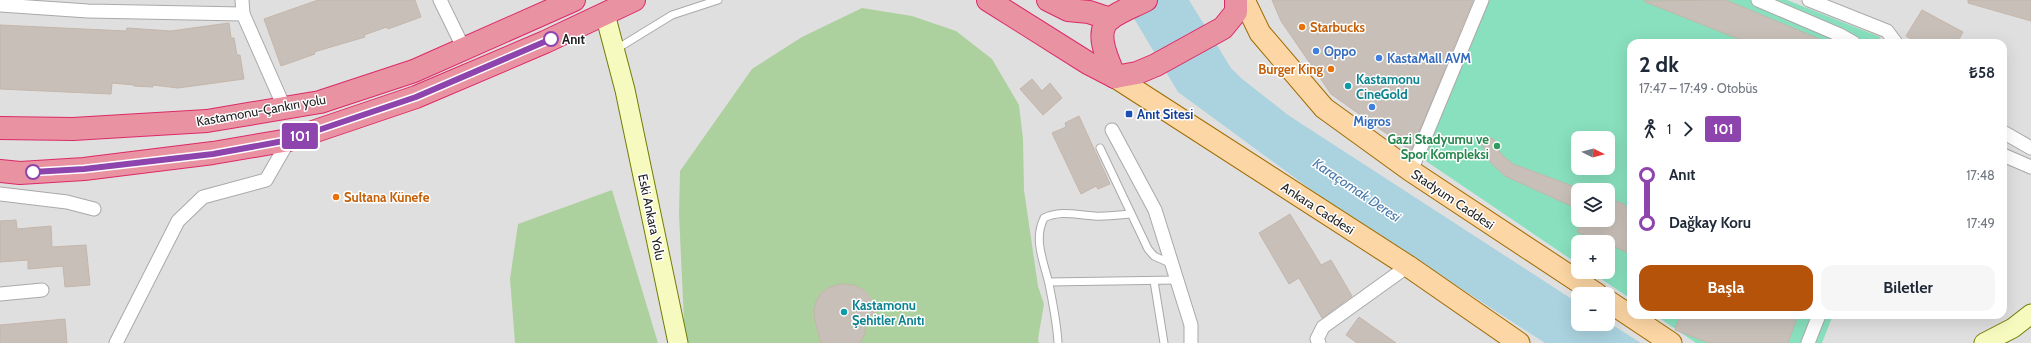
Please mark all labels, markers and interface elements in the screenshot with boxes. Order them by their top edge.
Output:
place label: Starbucks [1310,19,1365,35]
marker: Starbucks [1297,22,1307,32]
marker: Anıt [543,31,559,47]
place label: Anıt [562,31,585,47]
place label: Oppo [1324,43,1357,59]
marker: Oppo [1311,46,1321,56]
place label: KastaMall AVM [1387,50,1471,66]
text: 2 dk [1639,51,1679,78]
marker: KastaMall AVM [1374,53,1384,63]
place label: Burger King [1258,61,1323,77]
marker: Burger King [1326,64,1336,74]
text: ₺58 [1969,64,1995,82]
place label: Kastamonu CineGold [1356,71,1420,102]
text: 17:47 – 17:49 · Otobüs [1639,80,1758,96]
marker: Kastamonu CineGold [1343,81,1353,91]
street label: Kastamonu-Çankırı yolu [195,91,327,129]
marker: Migros [1367,102,1377,112]
place label: Anıt Sitesi [1137,106,1193,122]
marker: Anıt Sitesi [1124,109,1134,119]
place label: Migros [1353,113,1391,129]
icon: walk [1639,118,1661,140]
icon: forward [1677,118,1699,140]
text: 101 [1713,120,1733,138]
text: 1 [1667,121,1671,137]
line badge: 101 [277,123,323,149]
text: 101 [290,127,310,145]
place label: Gazi Stadyumu ve Spor Kompleksi [1387,131,1489,162]
north arrow [1571,131,1615,175]
map controls [1571,131,1615,331]
marker: Gazi Stadyumu ve Spor Kompleksi [1492,141,1502,151]
water label: Karaçomak Deresi [1310,154,1405,227]
unlabelled marker [25,164,41,180]
street label: Stadyum Caddesi [1409,165,1497,233]
text: Anıt [1669,166,1695,184]
text: 17:48 [1966,167,1995,183]
street label: Eski Ankara Yolu [635,172,669,262]
street label: Ankara Caddesi [1278,178,1358,238]
button: layers [1571,183,1615,227]
place label: Sultana Künefe [344,189,430,205]
marker: Sultana Künefe [331,192,341,202]
text: Dağkay Koru [1669,214,1751,232]
text: 17:49 [1967,215,1995,231]
button: + [1571,235,1615,279]
button: Başla [1639,265,1813,311]
button: Biletler [1821,265,1995,311]
button: − [1571,287,1615,331]
place label: Kastamonu Şehitler Anıtı [852,297,924,328]
marker: Kastamonu Şehitler Anıtı [839,307,849,317]

